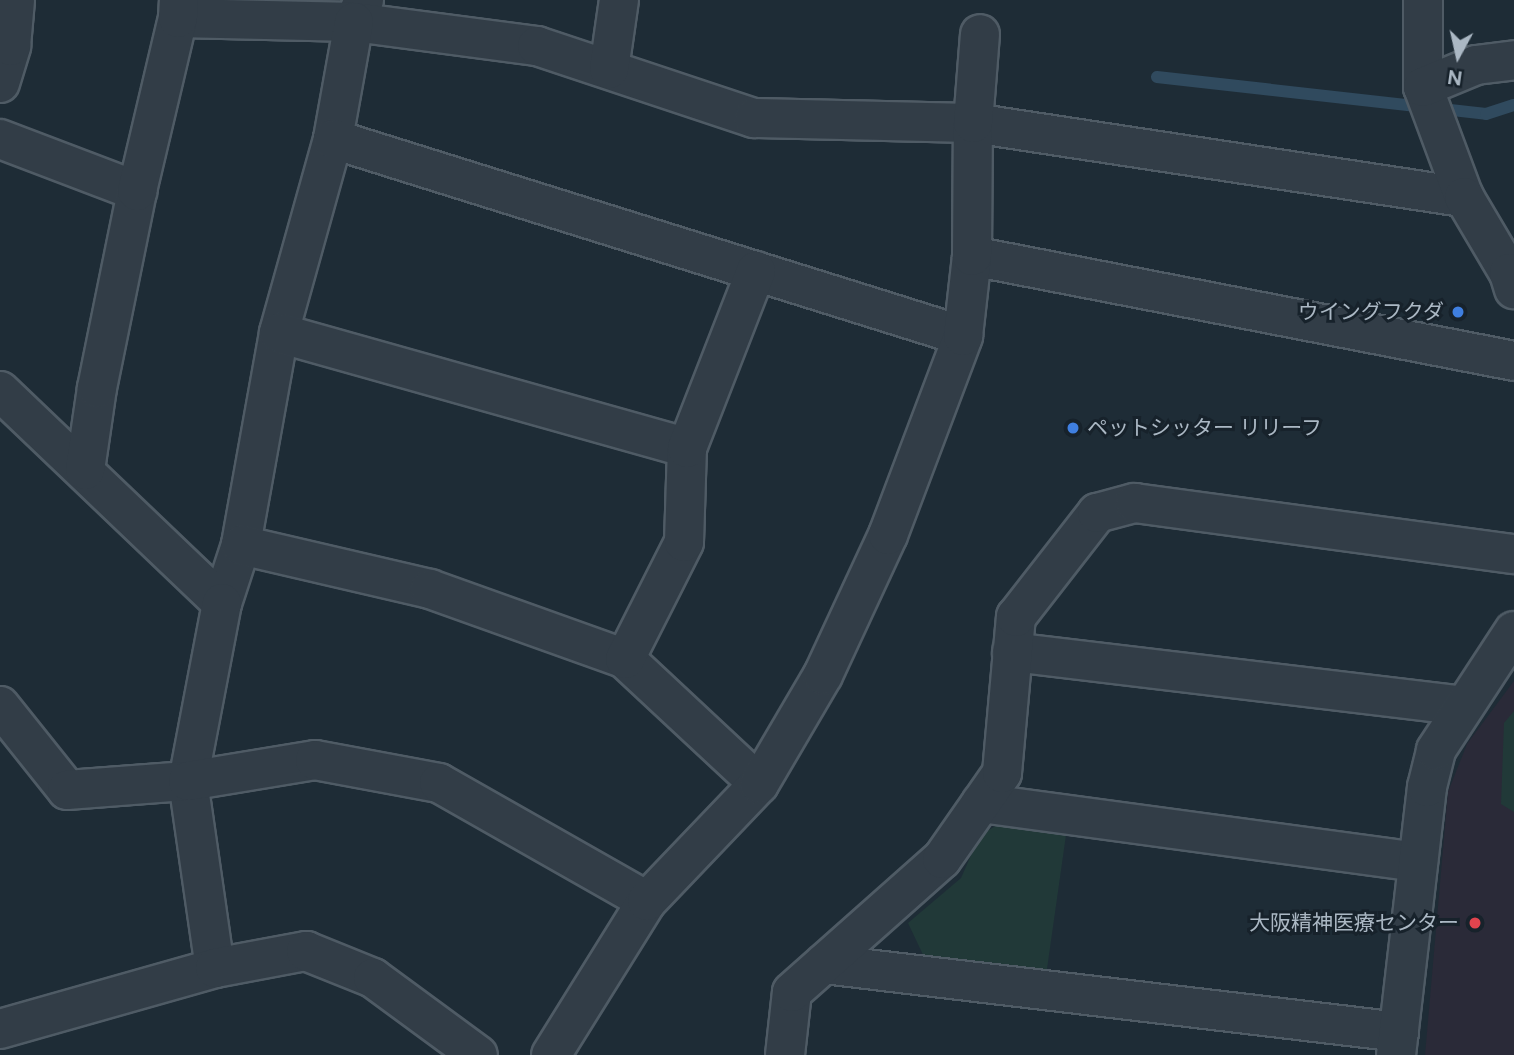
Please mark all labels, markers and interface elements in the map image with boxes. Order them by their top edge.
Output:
north arrow [1423,21,1493,91]
text: N [1446,65,1464,90]
place label: ウイングフクダ [1297,299,1444,325]
marker: ウイングフクダ [1450,304,1466,320]
place label: ペットシッター リリーフ [1087,415,1323,441]
marker: ペットシッター リリーフ [1065,420,1081,436]
place label: 大阪精神医療センター [1249,910,1459,936]
marker: 大阪精神医療センター [1465,913,1485,933]

